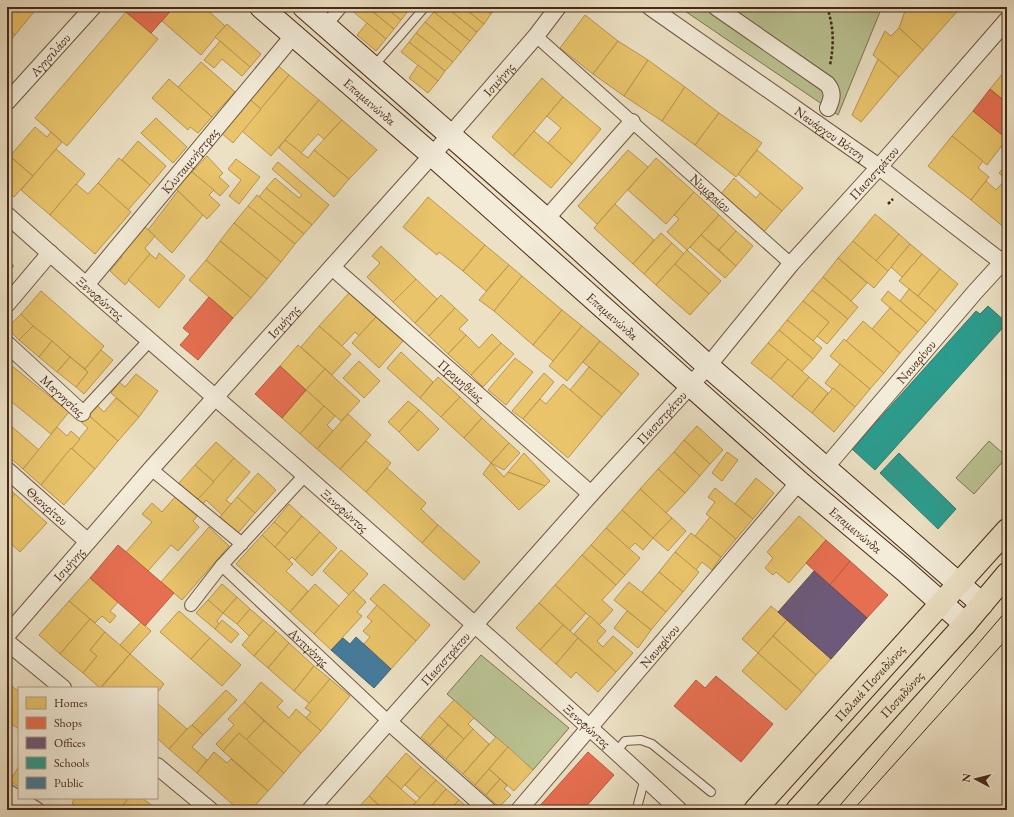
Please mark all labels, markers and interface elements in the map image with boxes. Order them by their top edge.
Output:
street label: Αγησιλάου [26,29,75,81]
street label: Ισμήνης [480,59,519,100]
street label: Επαμεινώνδα [340,74,399,129]
street label: Ναυάρχου Βότση [791,103,869,164]
street label: Κλυταιμνήστρας [158,124,223,197]
street label: Πεισιστράτου [845,142,903,204]
street label: Νυμφαίου [687,170,735,216]
street label: Ξενοφώντος [73,273,128,324]
street label: Επαμεινώνδα [583,289,642,344]
street label: Ισμήνης [264,301,303,342]
street label: Ναυαρίνου [893,336,940,387]
street label: Προμηθέως [434,356,488,406]
street label: Μαγνησίας [37,371,89,421]
street label: Πεισιστράτου [633,387,691,448]
street label: Θεοκρίτου [23,483,72,530]
street label: Ξενοφώντος [317,485,372,537]
street label: Επαμεινώνδα [826,503,886,557]
street label: Ισμήνης [50,544,89,585]
street label: Ναυαρίνου [636,620,683,672]
street label: Αντιγόνης [284,624,333,671]
street label: Πεισιστράτου [417,628,474,689]
street label: Παλαιά Ποσειδώνος [831,641,907,723]
street label: Ποσειδώνος [876,666,926,720]
legend [18,687,158,799]
text: Homes [54,695,88,711]
street label: Ξενοφώντος [560,700,614,752]
text: Shops [54,715,82,731]
text: Offices [54,735,86,751]
text: Schools [54,755,89,771]
north arrow [956,759,996,799]
text: N [959,772,974,783]
text: Public [54,775,84,791]

